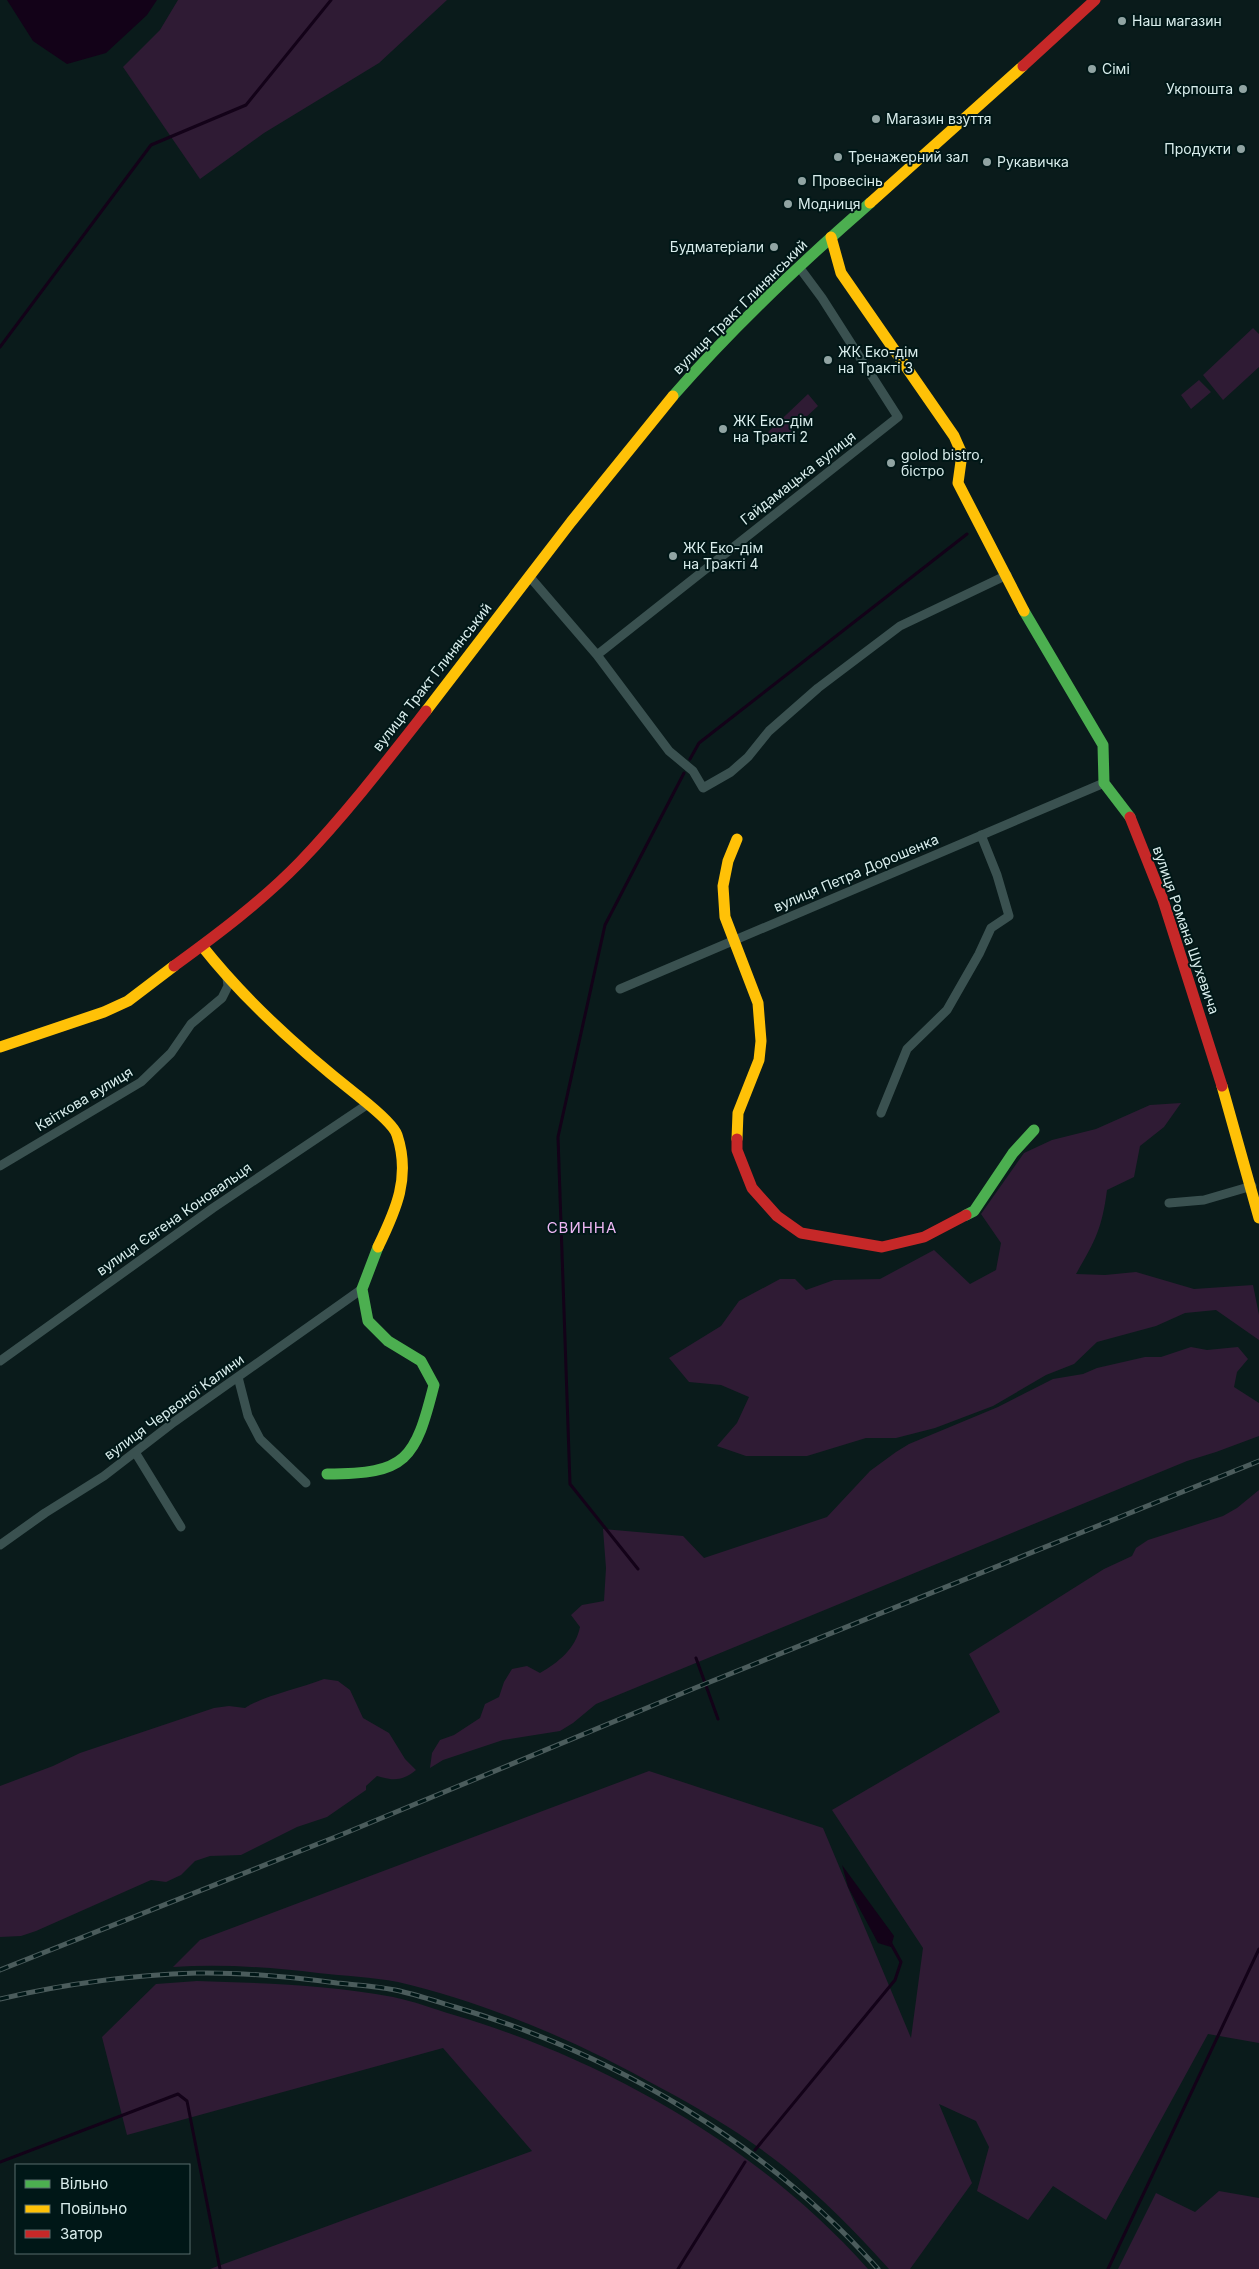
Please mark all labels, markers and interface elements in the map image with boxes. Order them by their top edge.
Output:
place label: Наш магазин [1132,12,1222,29]
marker: Наш магазин [1116,15,1128,27]
place label: Сімі [1102,60,1130,77]
marker: Сімі [1086,63,1098,75]
place label: Укрпошта [1166,80,1233,97]
marker: Укрпошта [1237,83,1249,95]
place label: Магазин взуття [886,110,992,127]
marker: Магазин взуття [870,113,882,125]
place label: Продукти [1164,140,1231,157]
marker: Продукти [1235,143,1247,155]
place label: Тренажерний зал [848,148,968,165]
marker: Тренажерний зал [832,151,844,163]
place label: Рукавичка [997,153,1069,170]
marker: Рукавичка [981,156,993,168]
place label: Провесінь [812,172,883,189]
marker: Провесінь [796,175,808,187]
place label: Модниця [798,195,861,212]
marker: Модниця [782,198,794,210]
street label: вулиця Тракт Глинянський [669,236,810,377]
place label: Будматеріали [670,238,764,255]
marker: Будматеріали [768,241,780,253]
place label: ЖК Еко-дім на Тракті 3 [838,343,918,376]
marker: ЖК Еко-дім на Тракті 3 [822,354,834,366]
place label: ЖК Еко-дім на Тракті 2 [733,412,813,445]
marker: ЖК Еко-дім на Тракті 2 [717,423,729,435]
street label: Гайдамацька вулиця [737,427,859,528]
place label: golod bistro, бістро [901,446,984,479]
marker: golod bistro, бістро [885,457,897,469]
place label: ЖК Еко-дім на Тракті 4 [683,539,763,572]
marker: ЖК Еко-дім на Тракті 4 [667,550,679,562]
street label: вулиця Тракт Глинянський [369,599,495,754]
street label: вулиця Петра Дорошенка [771,830,941,915]
street label: вулиця Романа Шухевича [1150,844,1223,1016]
street label: Квіткова вулиця [32,1063,135,1134]
street label: вулиця Євгена Коновальця [93,1158,255,1279]
district label: СВИННА [547,1218,617,1237]
street label: вулиця Червоної Калини [101,1350,247,1463]
legend [15,2164,190,2254]
text: Вільно [60,2174,108,2193]
text: Повільно [60,2199,127,2218]
text: Затор [60,2224,103,2243]

